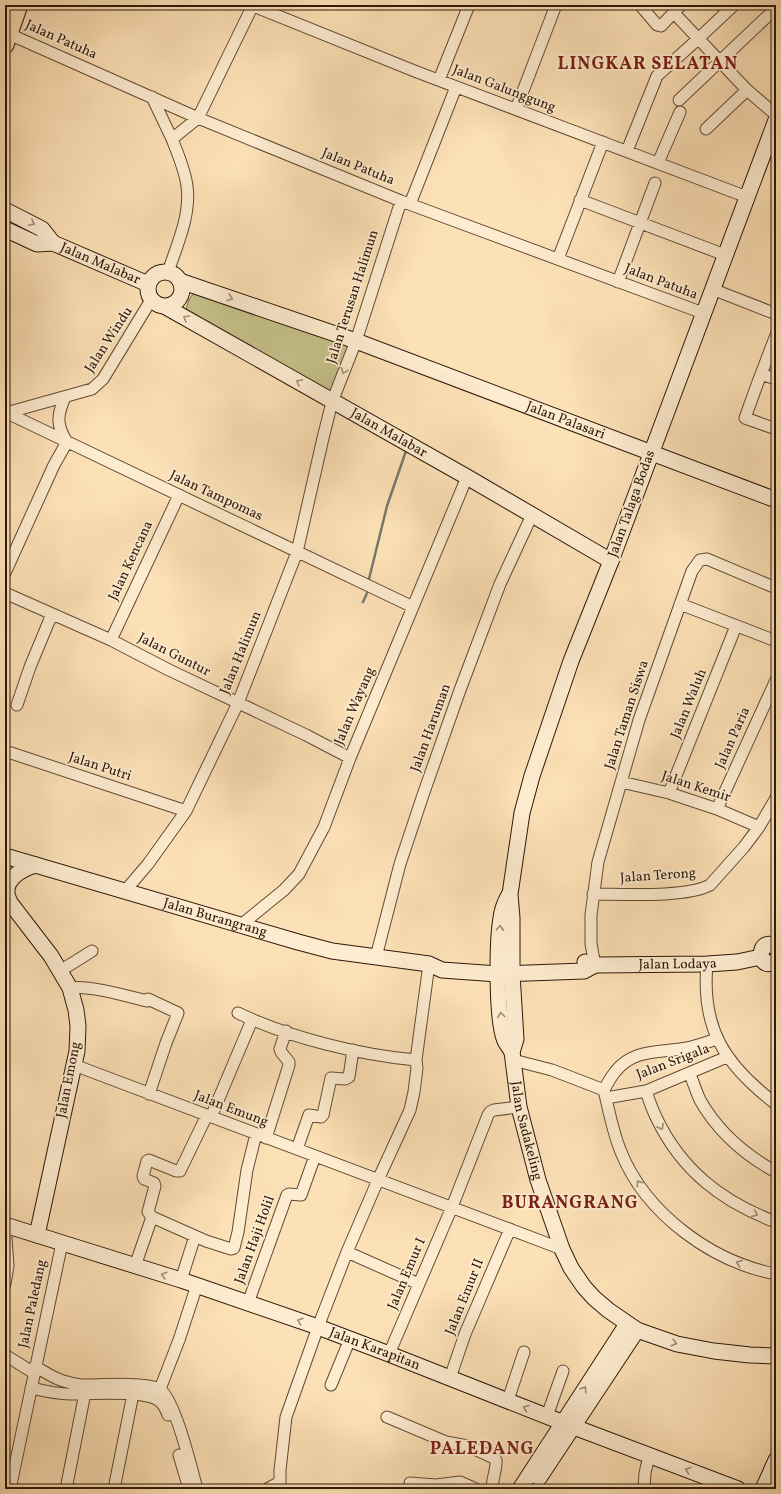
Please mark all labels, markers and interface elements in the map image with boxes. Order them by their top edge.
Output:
street label: Jalan Patuha [22,16,100,64]
district label: LINGKAR SELATAN [558,52,738,77]
street label: Jalan Galunggung [450,61,558,117]
street label: Jalan Patuha [319,144,397,190]
one-way arrow [27,219,35,226]
street label: Jalan Terusan Halimun [322,228,384,366]
street label: Jalan Malabar [57,238,144,289]
street label: Jalan Patuha [622,259,700,305]
one-way arrow [226,294,233,302]
street label: Jalan Windu [80,303,138,377]
one-way arrow [183,315,190,322]
one-way arrow [341,368,349,375]
one-way arrow [296,380,303,387]
street label: Jalan Palasari [523,397,608,444]
street label: Jalan Malabar [347,404,431,462]
street label: Jalan Talaga Bodas [604,448,660,560]
street label: Jalan Tampomas [166,466,266,526]
street label: Jalan Kencana [104,518,158,604]
street label: Jalan Halimun [216,608,266,698]
street label: Jalan Guntur [134,629,214,681]
street label: Jalan Taman Siswa [600,658,654,772]
street label: Jalan Wayang [330,664,380,748]
street label: Jalan Waluh [666,666,712,742]
street label: Jalan Haruman [406,681,456,775]
street label: Jalan Paria [711,704,755,772]
street label: Jalan Putri [66,748,134,786]
street label: Jalan Kemir [659,767,733,807]
street label: Jalan Terong [619,864,697,888]
street label: Jalan Burangrang [161,893,269,942]
one-way arrow [496,925,504,931]
street label: Jalan Lodaya [638,954,717,974]
one-way arrow [497,1012,506,1018]
street label: Jalan Srigala [634,1039,712,1085]
street label: Jalan Emong [52,1040,86,1120]
street label: Jalan Sadakeling [506,1080,547,1182]
street label: Jalan Emung [191,1086,271,1132]
one-way arrow [657,1123,664,1130]
one-way arrow [636,1180,644,1187]
district label: BURANGRANG [501,1191,639,1216]
street label: Jalan Haji Holil [230,1193,280,1287]
one-way arrow [750,1209,758,1217]
street label: Jalan Emur I [383,1235,431,1313]
street label: Jalan Emur II [441,1256,489,1338]
street label: Jalan Paledang [14,1258,52,1350]
one-way arrow [735,1260,743,1268]
one-way arrow [161,1271,168,1280]
one-way arrow [297,1318,304,1326]
street label: Jalan Karapitan [327,1323,423,1375]
one-way arrow [670,1338,677,1346]
one-way arrow [579,1387,586,1394]
one-way arrow [523,1404,530,1412]
district label: PALEDANG [430,1437,534,1462]
one-way arrow [685,1467,692,1475]

